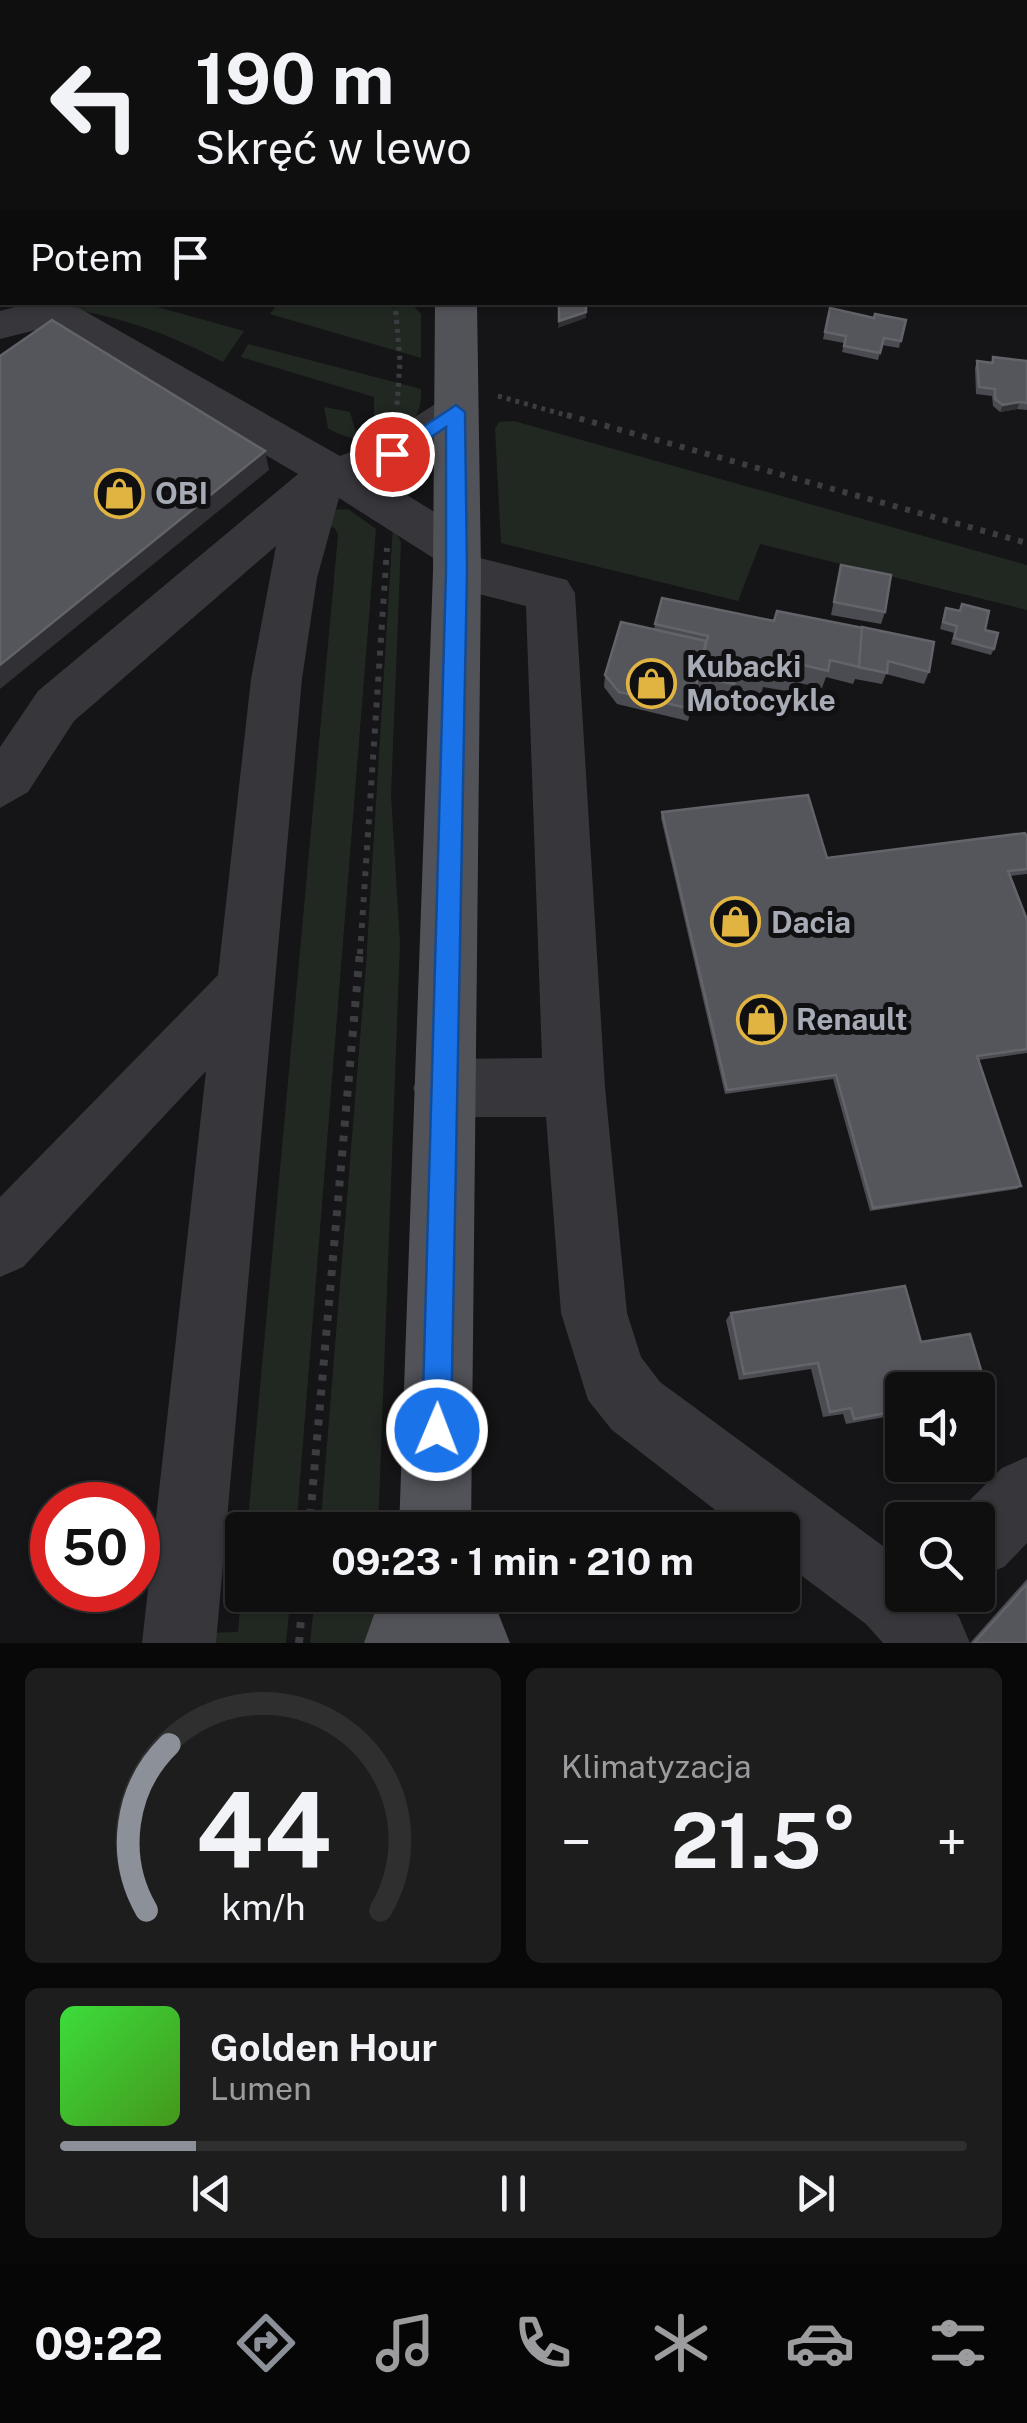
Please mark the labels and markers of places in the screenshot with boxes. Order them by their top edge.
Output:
pin [350,412,435,497]
shop icon: OBI [94,467,146,519]
place label: OBI [155,475,208,511]
place label: Kubacki Motocykle [686,648,836,718]
shop icon: Kubacki Motocykle [625,657,677,709]
shop icon: Dacia [710,896,762,948]
place label: Dacia [771,904,851,940]
shop icon: Renault [735,993,787,1045]
place label: Renault [796,1001,908,1037]

